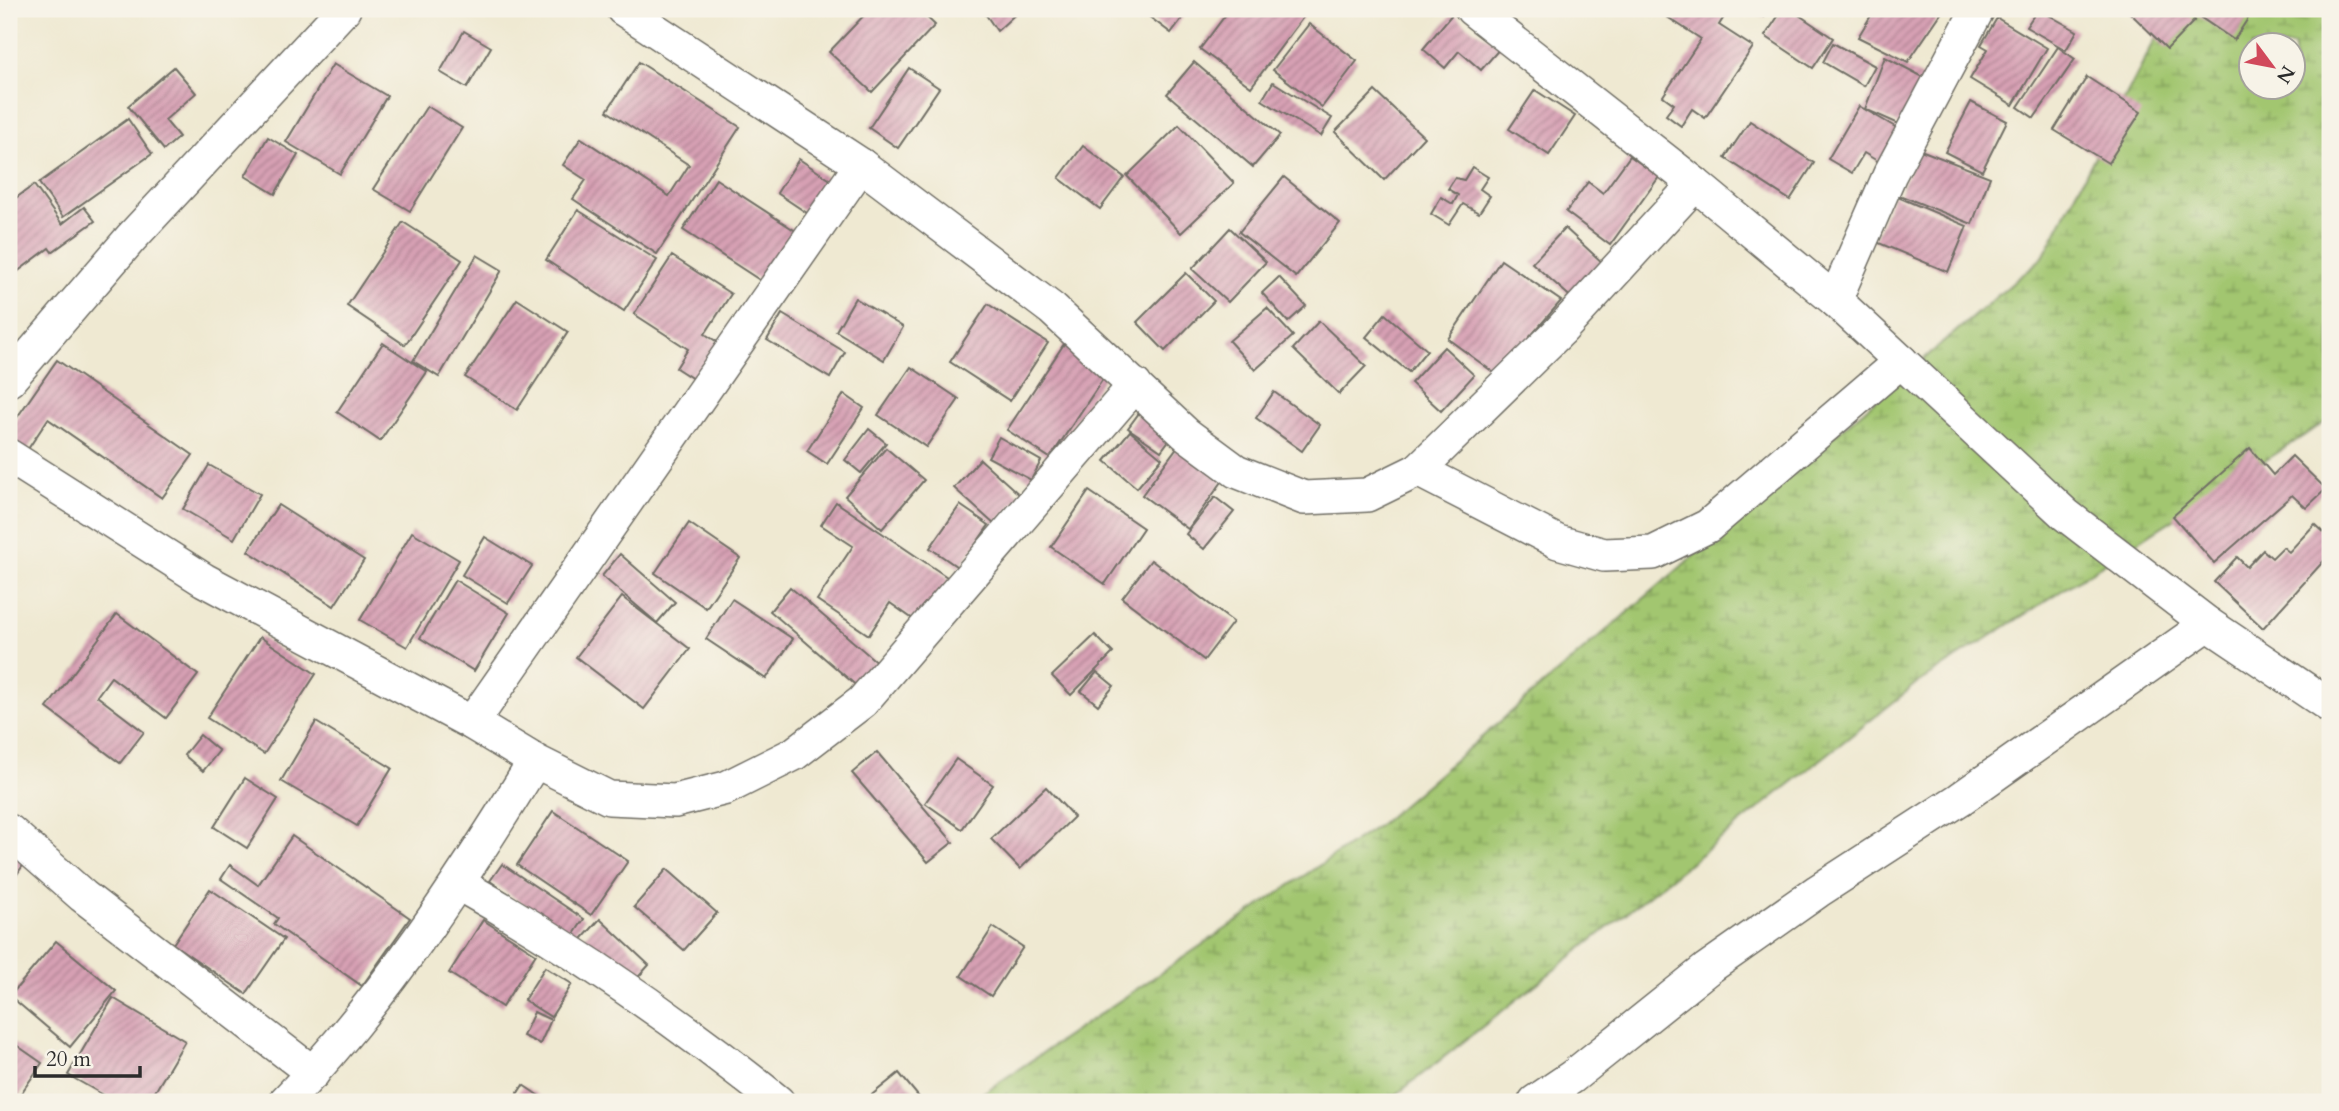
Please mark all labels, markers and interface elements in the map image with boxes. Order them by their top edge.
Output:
north arrow [2238,32,2308,102]
text: N [2270,61,2301,89]
scale bar [35,1034,140,1078]
text: 20 m [46,1045,91,1074]

